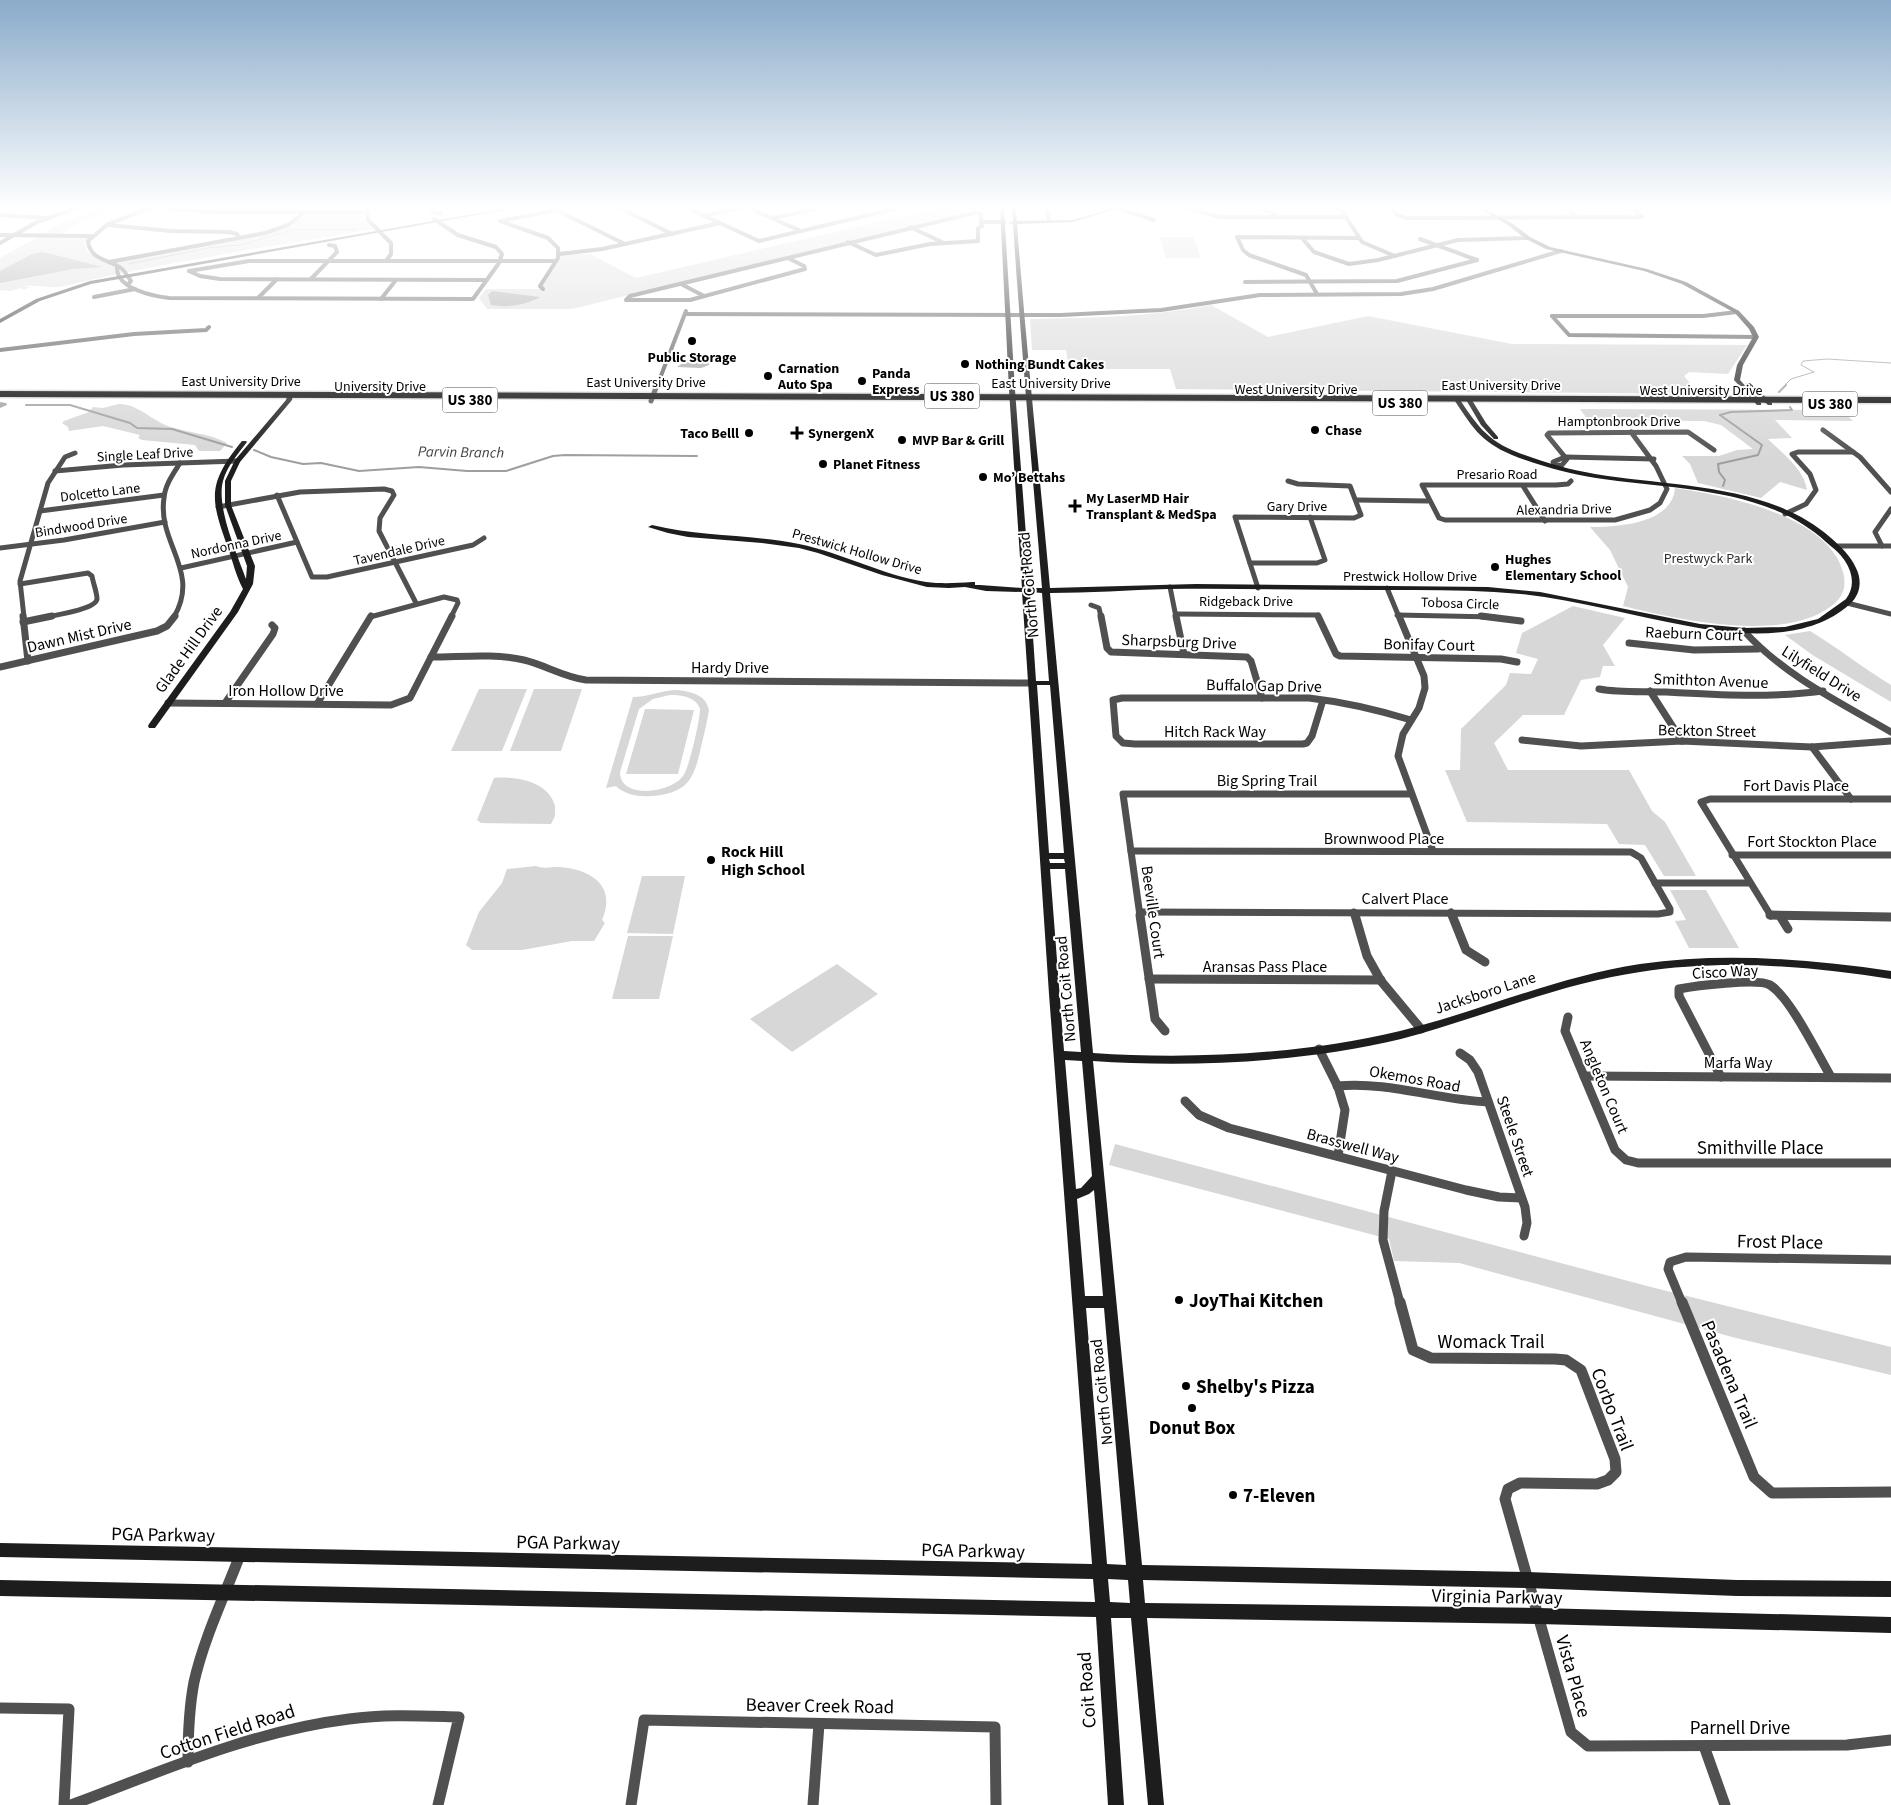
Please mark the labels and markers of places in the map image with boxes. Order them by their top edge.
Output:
marker: Public Storage [686,335,698,347]
place label: Public Storage [648,348,736,368]
place label: Nothing Bundt Cakes [975,355,1104,375]
marker: Nothing Bundt Cakes [959,358,971,370]
place label: Carnation Auto Spa [777,359,839,395]
place label: Panda Express [872,364,919,400]
marker: Carnation Auto Spa [762,370,774,382]
marker: Panda Express [856,375,868,387]
place label: Chase [1325,421,1362,441]
place label: Taco Belll [680,424,739,444]
place label: SynergenX [808,424,874,444]
marker: Chase [1309,424,1321,436]
marker: SynergenX [790,426,804,440]
marker: Taco Belll [743,427,755,439]
place label: MVP Bar & Grill [912,431,1004,451]
marker: MVP Bar & Grill [896,434,908,446]
place label: Planet Fitness [833,455,920,475]
marker: Planet Fitness [817,458,829,470]
place label: Mo’ Bettahs [993,468,1065,488]
marker: Mo’ Bettahs [977,471,989,483]
place label: My LaserMD Hair Transplant & MedSpa [1086,489,1217,525]
marker: My LaserMD Hair Transplant & MedSpa [1068,499,1082,513]
place label: Hughes Elementary School [1505,550,1621,586]
marker: Hughes Elementary School [1489,561,1501,573]
place label: Rock Hill High School [721,841,805,881]
marker: Rock Hill High School [705,854,717,866]
place label: JoyThai Kitchen [1189,1288,1323,1315]
marker: JoyThai Kitchen [1173,1294,1185,1306]
place label: Shelby's Pizza [1196,1374,1315,1401]
marker: Shelby's Pizza [1180,1380,1192,1392]
marker: Donut Box [1186,1402,1198,1414]
place label: Donut Box [1149,1415,1236,1442]
place label: 7-Eleven [1243,1483,1315,1510]
marker: 7-Eleven [1227,1489,1239,1501]

